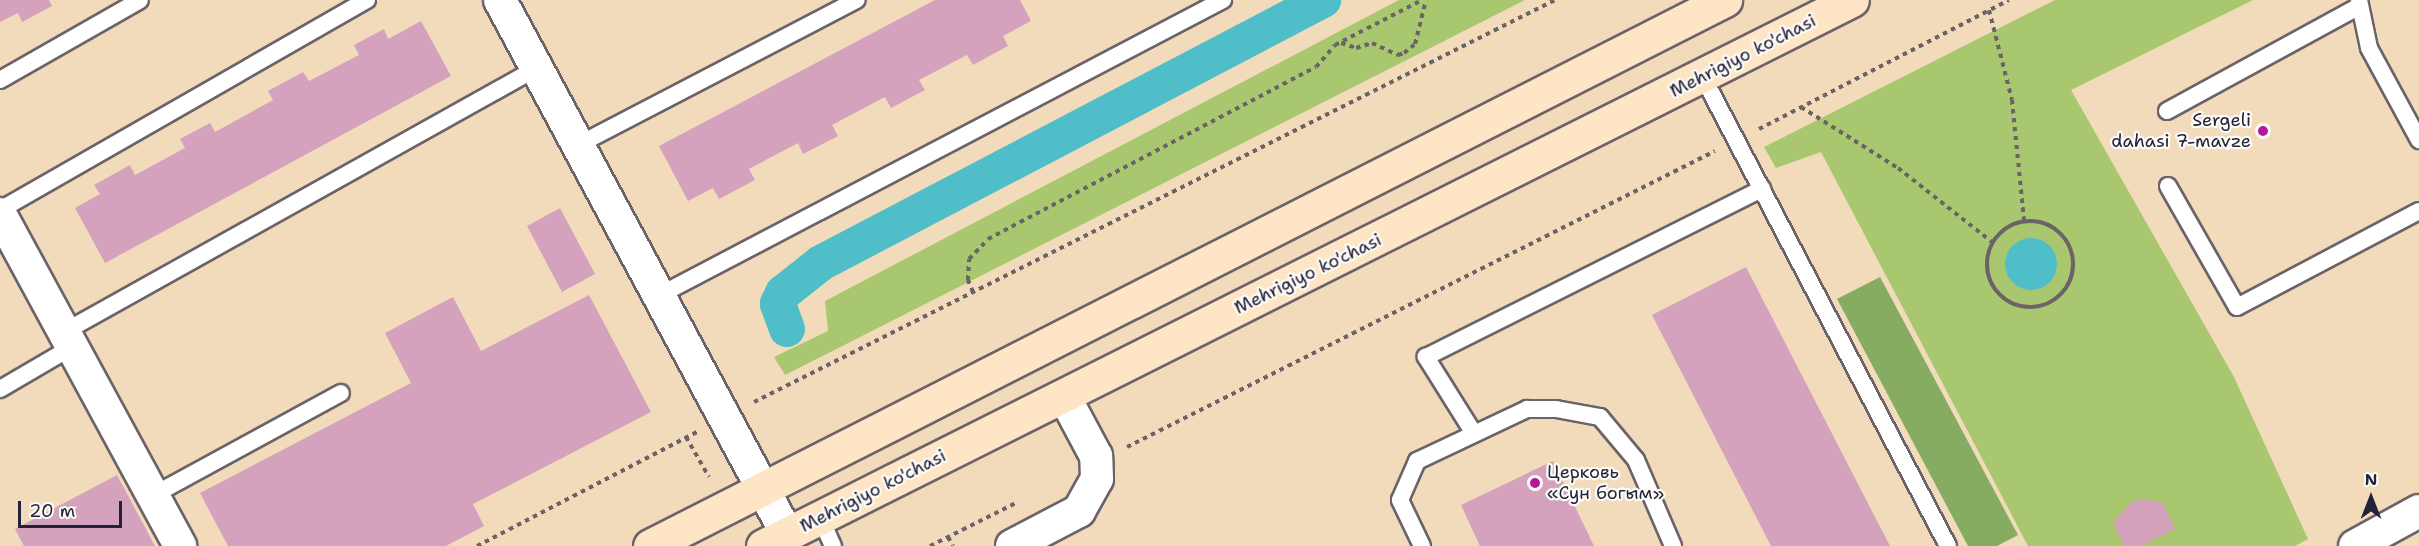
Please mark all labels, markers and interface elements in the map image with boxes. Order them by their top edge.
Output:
street label: Mehrigiyo ko'chasi [1666,10,1820,102]
place label: Sergeli dahasi 7-mavze [2111,110,2251,152]
marker: Sergeli dahasi 7-mavze [2256,124,2270,138]
street label: Mehrigiyo ko'chasi [1231,229,1385,319]
street label: Mehrigiyo ko'chasi [796,445,950,537]
place label: Церковь «Сун богым» [1547,462,1664,504]
north arrow [2341,468,2401,528]
text: N [2365,469,2377,490]
marker: Церковь «Сун богым» [1528,476,1542,490]
scale bar [21,489,124,527]
text: 20 m [29,499,75,523]

